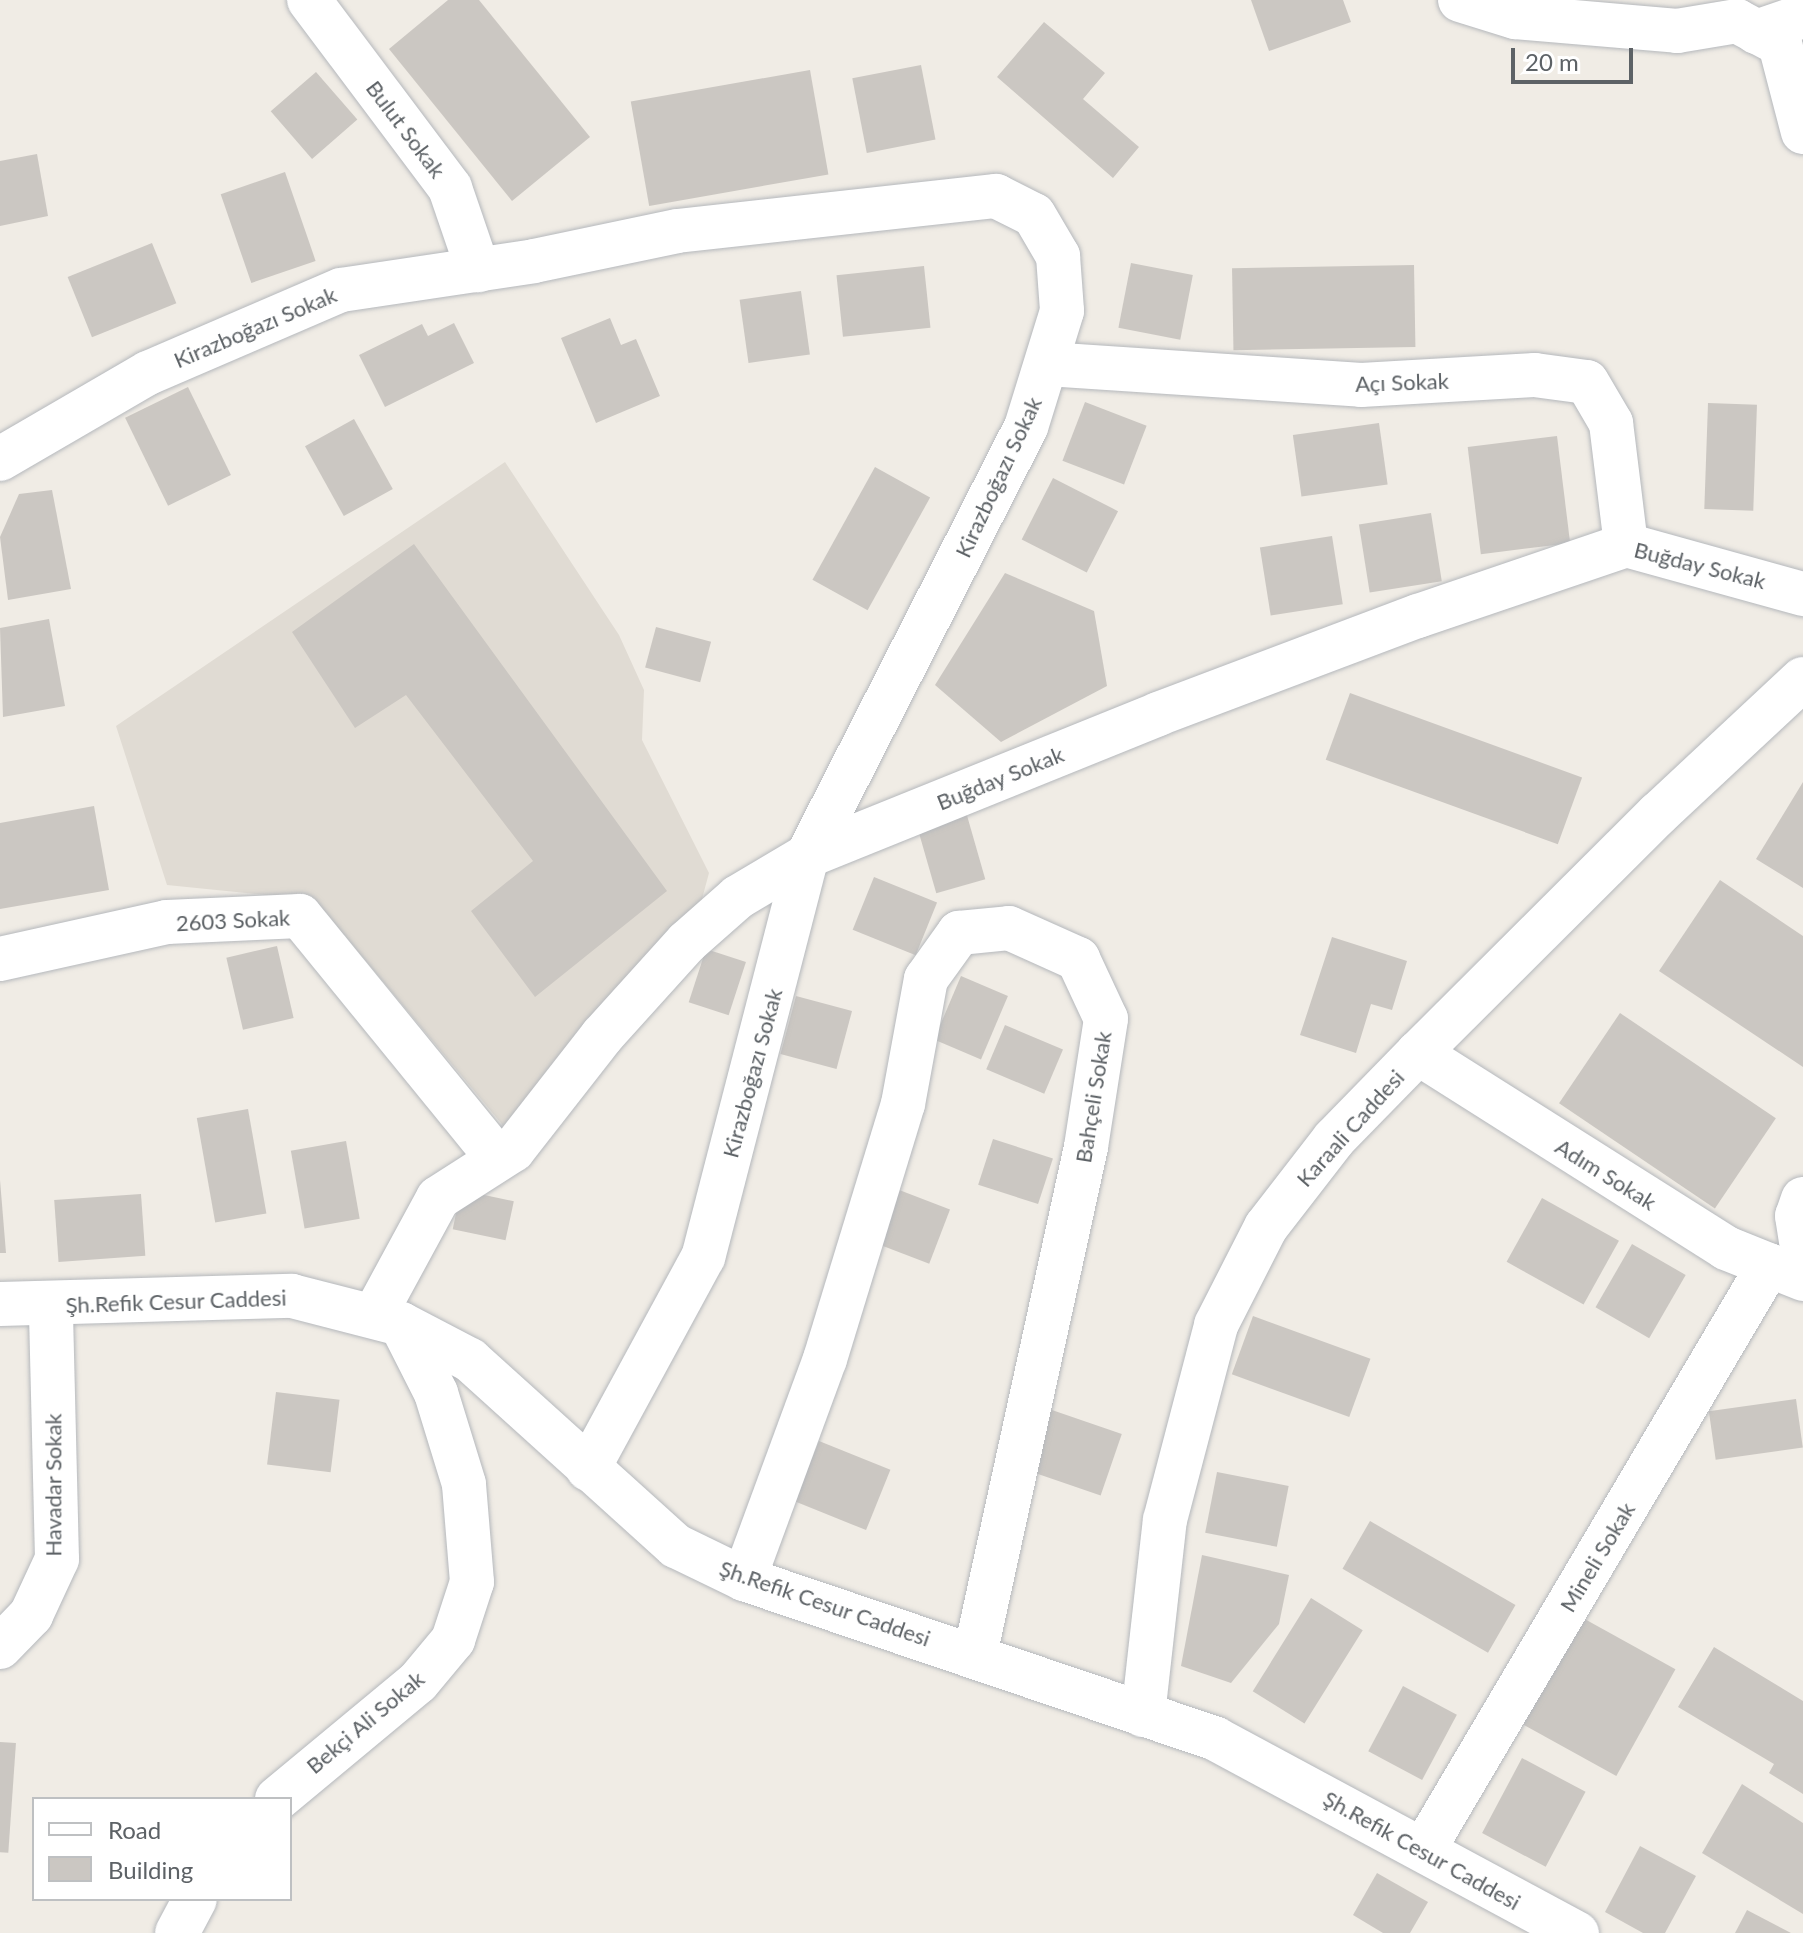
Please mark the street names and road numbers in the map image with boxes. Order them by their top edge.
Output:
street label: Bulut Sokak [361,75,451,183]
street label: Kirazboğazı Sokak [170,281,340,373]
street label: Açı Sokak [1355,367,1449,397]
street label: Kirazboğazı Sokak [949,392,1047,562]
street label: Buğday Sokak [1631,536,1769,594]
street label: Buğday Sokak [932,740,1068,816]
street label: 2603 Sokak [175,904,291,936]
street label: Kirazboğazı Sokak [717,985,787,1161]
street label: Bahçeli Sokak [1070,1029,1116,1165]
street label: Karaali Caddesi [1291,1064,1409,1192]
street label: Adım Sokak [1551,1133,1661,1215]
street label: Şh.Refik Cesur Caddesi [65,1284,287,1318]
street label: Havadar Sokak [40,1413,66,1557]
street label: Mineli Sokak [1554,1497,1640,1617]
street label: Şh.Refik Cesur Caddesi [716,1554,934,1652]
street label: Bekçi Ali Sokak [301,1665,429,1779]
street label: Şh.Refik Cesur Caddesi [1319,1785,1525,1915]

